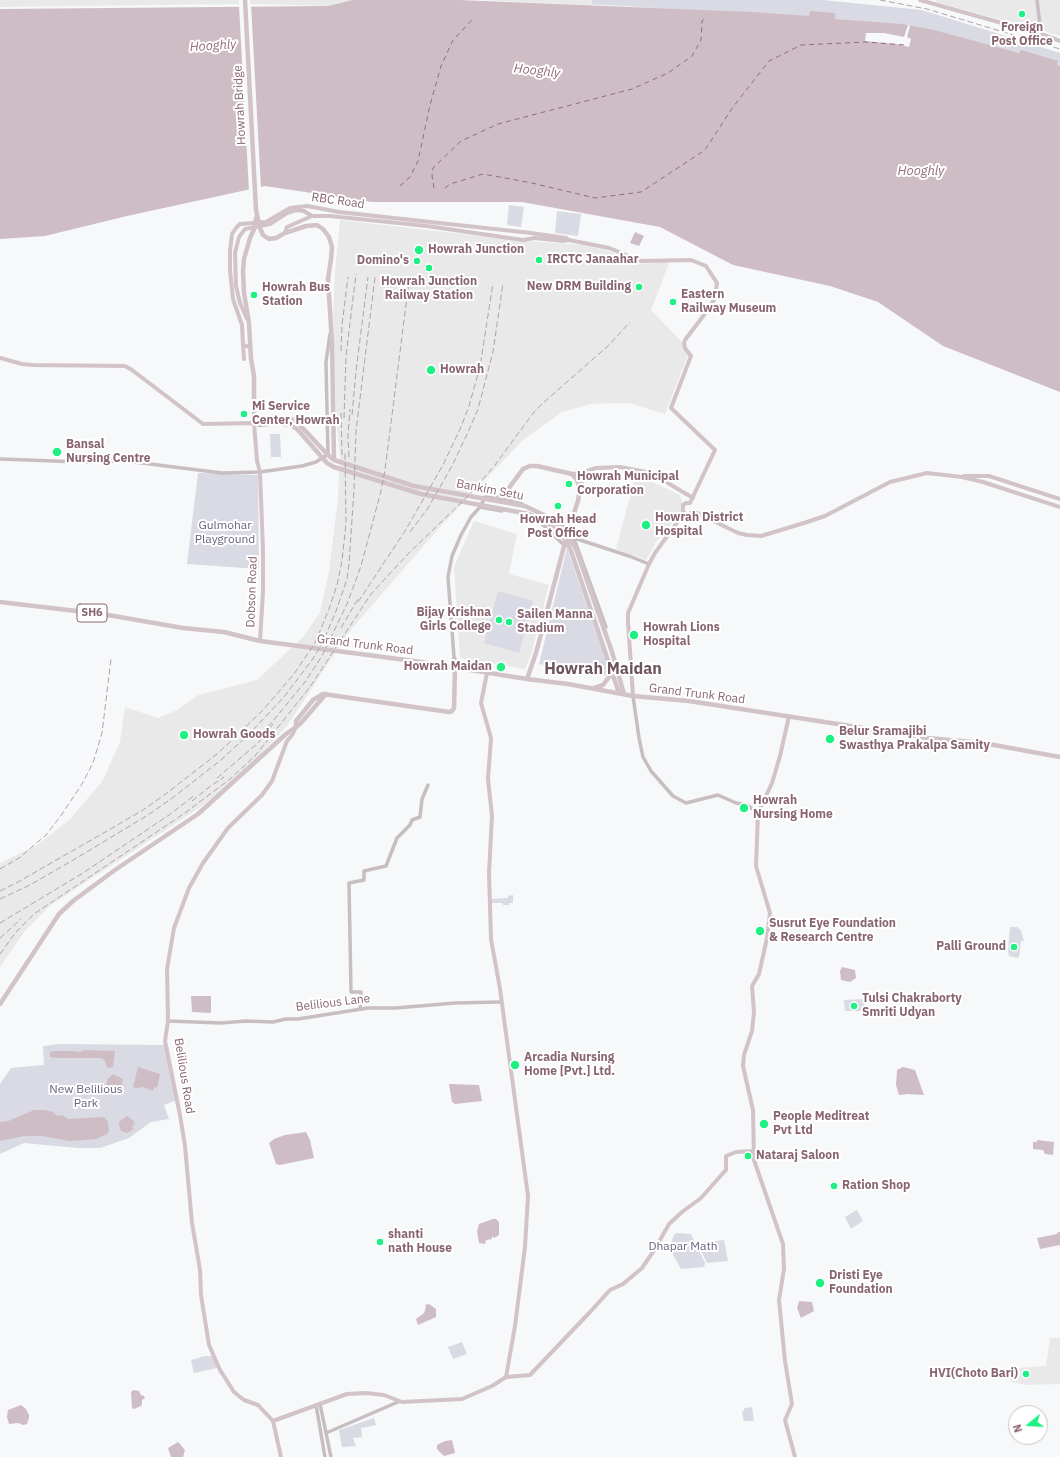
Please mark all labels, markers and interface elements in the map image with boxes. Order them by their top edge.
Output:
marker: Foreign Post Office [1017,9,1027,19]
place label: Foreign Post Office [991,21,1053,49]
water label: Hooghly [189,37,237,55]
water label: Hooghly [513,61,561,81]
street label: Howrah Bridge [231,65,249,145]
water label: Hooghly [898,163,944,179]
street label: RBC Road [311,190,365,212]
place label: Howrah Junction [428,243,524,257]
marker: Howrah Junction [413,244,425,256]
place label: IRCTC Janaahar [547,253,638,267]
place label: Domino's [357,254,409,268]
marker: IRCTC Janaahar [534,255,544,265]
marker: Domino's [412,256,422,266]
marker: Howrah Junction Railway Station [424,263,434,273]
place label: Howrah Junction Railway Station [381,275,477,303]
place label: New DRM Building [527,280,631,294]
place label: Howrah Bus Station [262,281,330,309]
marker: New DRM Building [634,282,644,292]
place label: Eastern Railway Museum [681,288,776,316]
marker: Howrah Bus Station [249,290,259,300]
marker: Eastern Railway Museum [668,297,678,307]
place label: Howrah [440,363,484,377]
marker: Howrah [425,364,437,376]
place label: Mi Service Center, Howrah [252,400,340,428]
marker: Mi Service Center, Howrah [239,409,249,419]
place label: Bansal Nursing Centre [66,438,151,466]
marker: Bansal Nursing Centre [51,446,63,458]
place label: Howrah Municipal Corporation [577,470,679,498]
street label: Bankim Setu [455,476,525,504]
marker: Howrah Municipal Corporation [564,479,574,489]
marker: Howrah Head Post Office [553,501,563,511]
place label: Howrah District Hospital [655,511,743,539]
place label: Howrah Head Post Office [520,513,596,541]
park label: Gulmohar Playground [195,519,255,547]
marker: Howrah District Hospital [640,519,652,531]
street label: Dobson Road [244,556,260,628]
road number: SH6 [77,604,107,622]
place label: Bijay Krishna Girls College [416,606,491,634]
place label: Sailen Manna Stadium [517,608,593,636]
marker: Bijay Krishna Girls College [494,615,504,625]
marker: Sailen Manna Stadium [504,617,514,627]
place label: Howrah Lions Hospital [643,621,720,649]
marker: Howrah Lions Hospital [628,629,640,641]
street label: Grand Trunk Road [316,632,414,658]
district label: Howrah Maidan [544,659,662,679]
place label: Howrah Maidan [404,660,492,674]
marker: Howrah Maidan [495,661,507,673]
street label: Grand Trunk Road [648,681,746,707]
place label: Belur Sramajibi Swasthya Prakalpa Samity [839,725,990,753]
place label: Howrah Goods [193,728,275,742]
marker: Howrah Goods [178,729,190,741]
marker: Belur Sramajibi Swasthya Prakalpa Samity [824,733,836,745]
place label: Howrah Nursing Home [753,794,833,822]
marker: Howrah Nursing Home [738,802,750,814]
place label: Susrut Eye Foundation & Research Centre [769,917,896,945]
marker: Susrut Eye Foundation & Research Centre [754,925,766,937]
place label: Palli Ground [936,940,1006,954]
marker: Palli Ground [1009,942,1019,952]
street label: Belilious Lane [295,991,371,1015]
place label: Tulsi Chakraborty Smriti Udyan [862,992,962,1020]
marker: Tulsi Chakraborty Smriti Udyan [849,1001,859,1011]
street label: Belilious Road [171,1037,197,1115]
place label: Arcadia Nursing Home [Pvt.] Ltd. [524,1051,615,1079]
marker: Arcadia Nursing Home [Pvt.] Ltd. [509,1059,521,1071]
park label: New Belilious Park [49,1083,123,1111]
place label: People Meditreat Pvt Ltd [773,1110,869,1138]
marker: People Meditreat Pvt Ltd [758,1118,770,1130]
place label: Nataraj Saloon [756,1149,839,1163]
marker: Nataraj Saloon [743,1151,753,1161]
place label: Ration Shop [842,1179,910,1193]
marker: Ration Shop [829,1181,839,1191]
place label: shanti nath House [388,1228,452,1256]
marker: shanti nath House [375,1237,385,1247]
park label: Dhapar Math [648,1240,718,1254]
place label: Dristi Eye Foundation [829,1269,893,1297]
marker: Dristi Eye Foundation [814,1277,826,1289]
place label: HVI(Choto Bari) [929,1367,1018,1381]
marker: HVI(Choto Bari) [1021,1369,1031,1379]
north arrow [1008,1405,1048,1445]
text: N [1010,1422,1025,1434]

